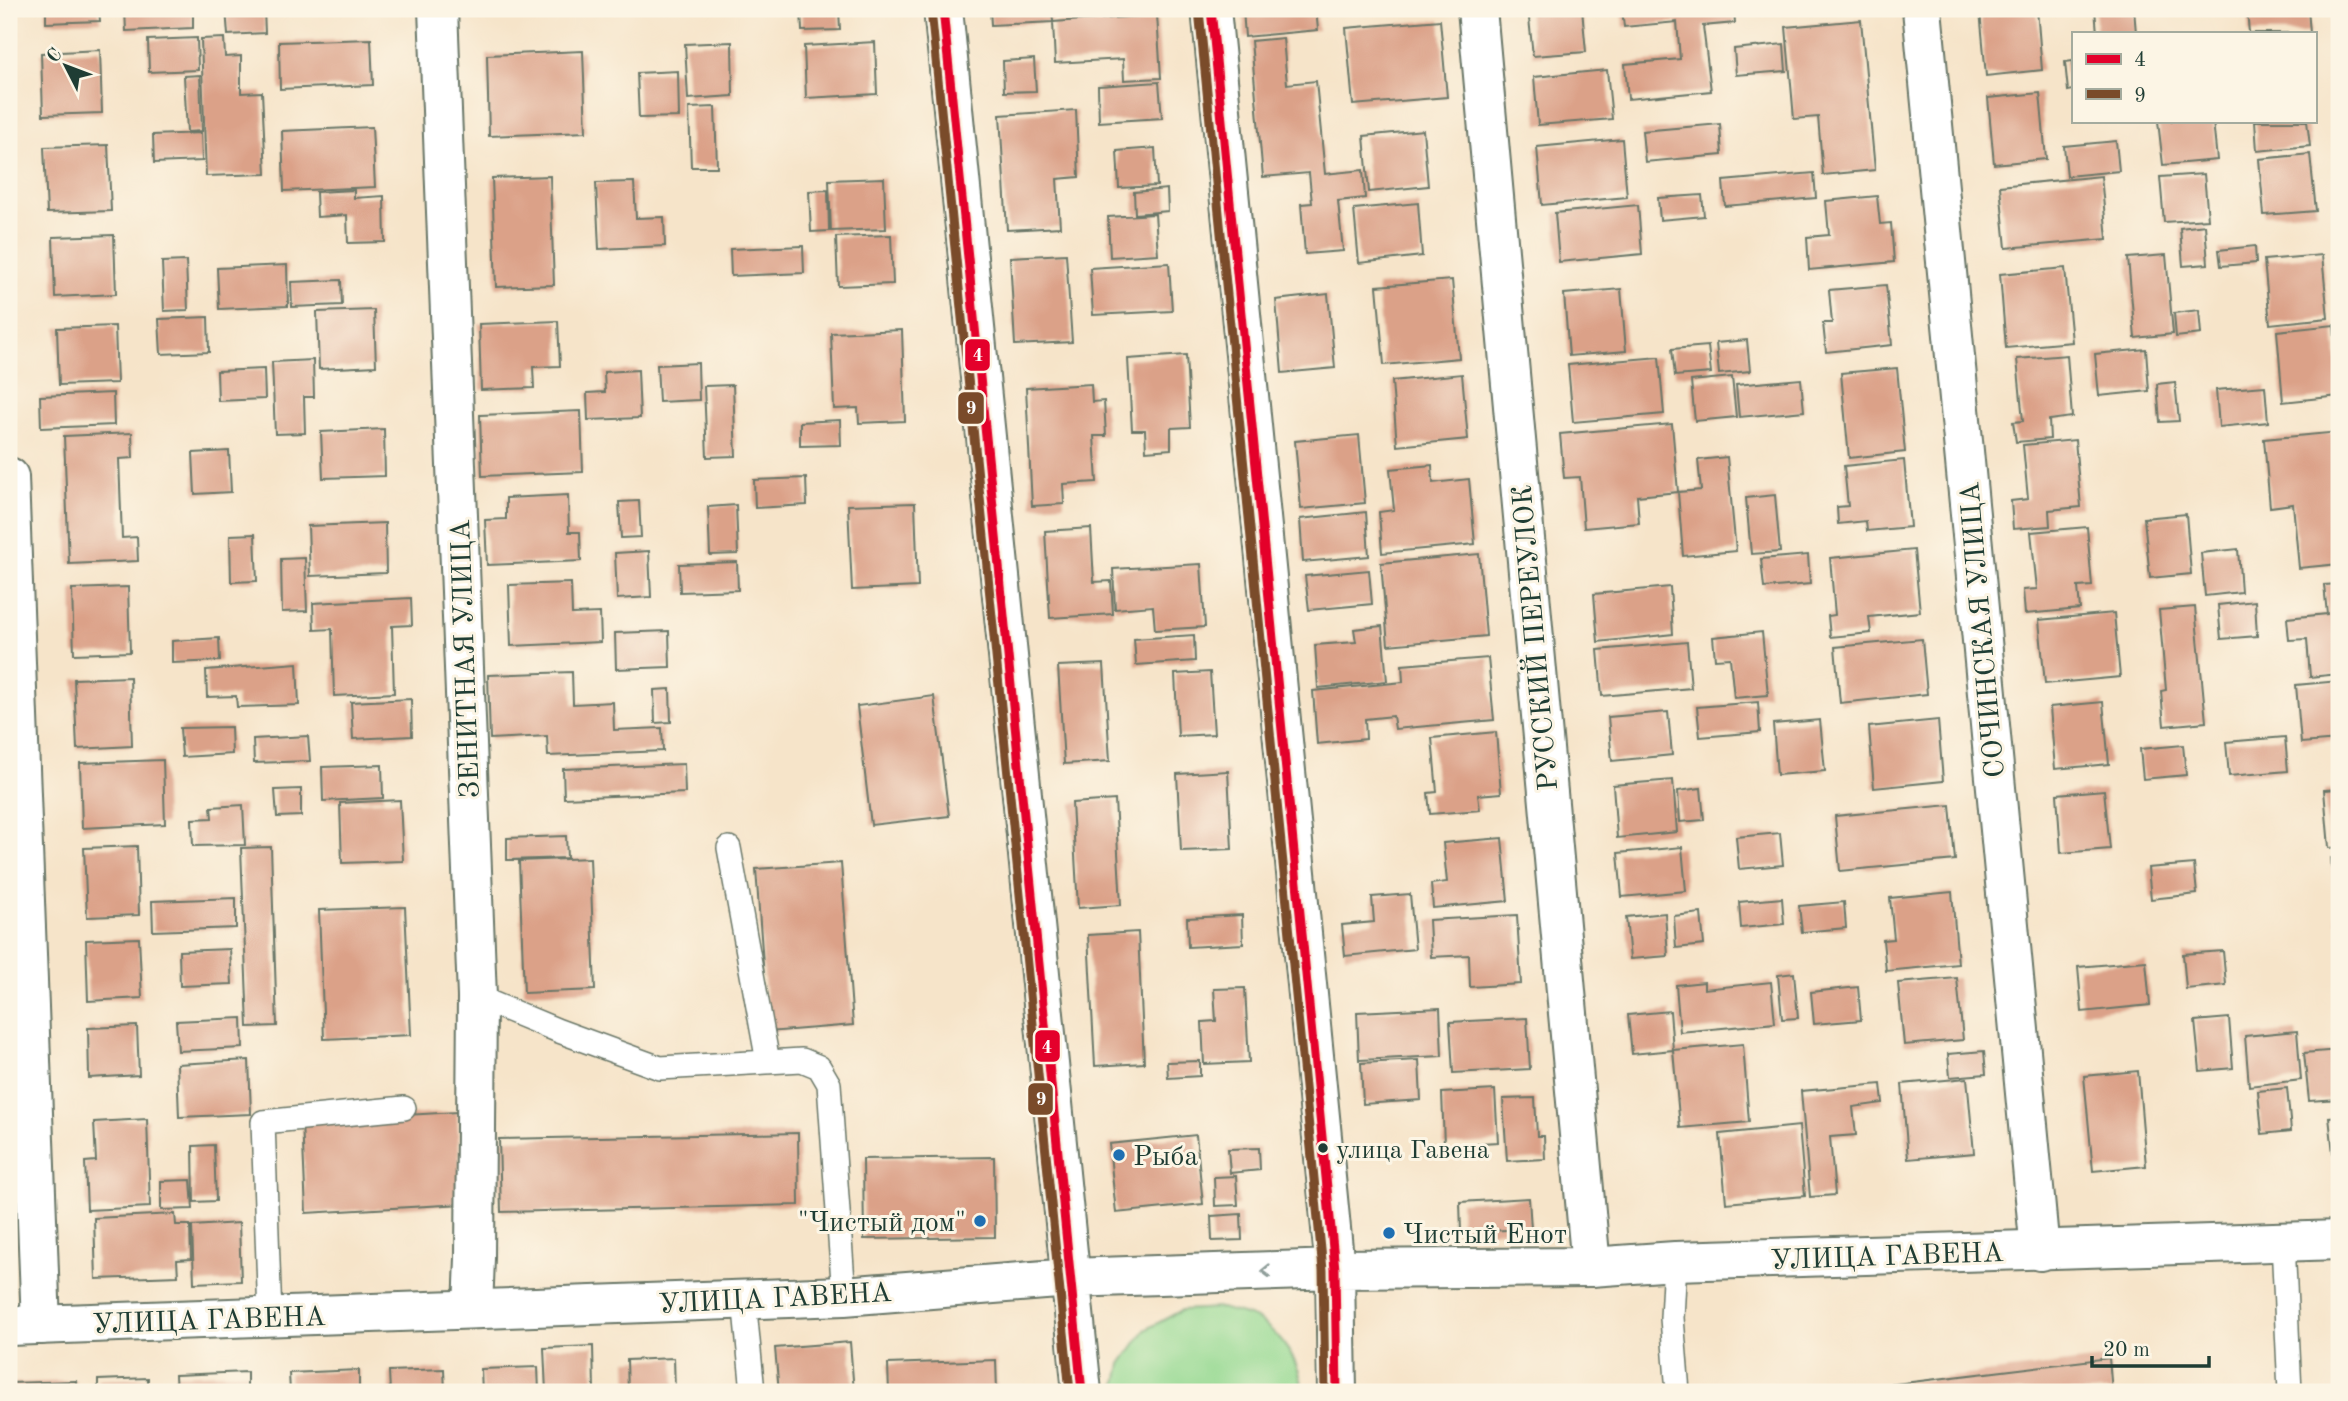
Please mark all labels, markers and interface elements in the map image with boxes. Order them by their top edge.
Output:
north arrow [32,32,102,102]
legend [2072,32,2316,122]
text: С [44,45,66,67]
text: 4 [2134,50,2146,71]
text: 9 [2134,86,2146,107]
line badge: 4 [964,338,991,372]
text: 4 [972,347,984,366]
line badge: 9 [957,391,985,425]
text: 9 [965,400,977,419]
street label: СОЧИНСКАЯ УЛИЦА [1957,481,2011,779]
street label: РУССКИЙ ПЕРЕУЛОК [1504,484,1564,792]
street label: ЗЕНИТНАЯ УЛИЦА [448,519,486,799]
line badge: 4 [1034,1029,1061,1063]
text: 4 [1041,1039,1053,1058]
line badge: 9 [1027,1082,1054,1116]
text: 9 [1035,1091,1047,1110]
place label: улица Гавена [1336,1138,1490,1164]
marker: улица Гавена [1316,1141,1330,1155]
place label: Рыба [1133,1144,1198,1172]
marker: Рыба [1111,1147,1127,1163]
place label: "Чистый дом" [798,1210,966,1238]
marker: "Чистый дом" [972,1213,988,1229]
place label: Чистый Енот [1403,1222,1567,1250]
marker: Чистый Енот [1381,1225,1397,1241]
street label: УЛИЦА ГАВЕНА [1770,1240,2004,1276]
one-way arrow [1261,1264,1272,1279]
street label: УЛИЦА ГАВЕНА [658,1280,892,1320]
street label: УЛИЦА ГАВЕНА [92,1304,326,1340]
scale bar [2092,1324,2210,1368]
text: 20 m [2103,1340,2150,1361]

